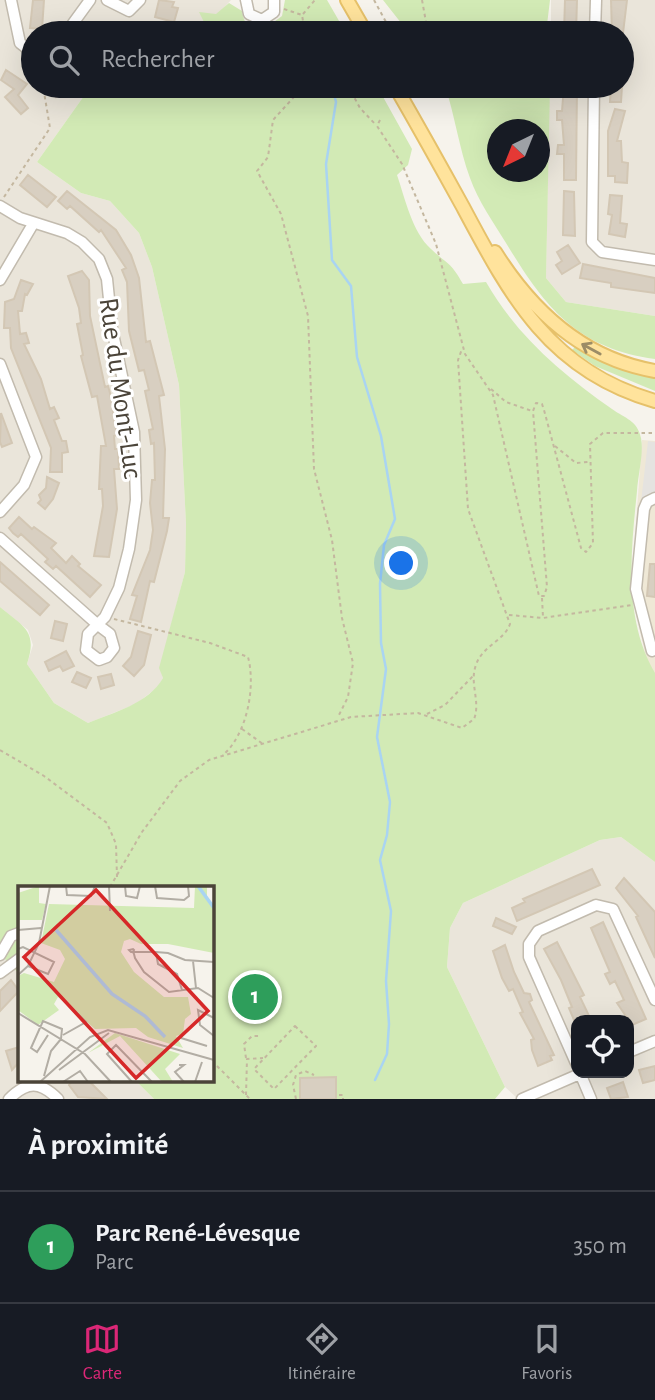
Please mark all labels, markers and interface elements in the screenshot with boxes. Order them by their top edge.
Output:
search box [21,21,634,98]
icon: search [45,41,83,79]
text: Rechercher [101,46,214,72]
north arrow [487,119,550,182]
street label: Rue du Mont-Luc [93,296,147,481]
one-way arrow [581,341,602,355]
your location [384,546,418,580]
inset map [18,886,214,1082]
pin: 1 [232,971,278,1023]
map controls [571,1015,634,1078]
button: locate [571,1015,634,1078]
text: À proximité [28,1130,168,1160]
text: Parc René-Lévesque [95,1220,300,1246]
text: 1 [47,1235,55,1258]
text: 350 m [574,1235,627,1258]
text: Parc [95,1251,133,1274]
tab: Carte [83,1320,122,1385]
tab: Itinéraire [287,1320,356,1385]
tab: Favoris [521,1320,572,1385]

